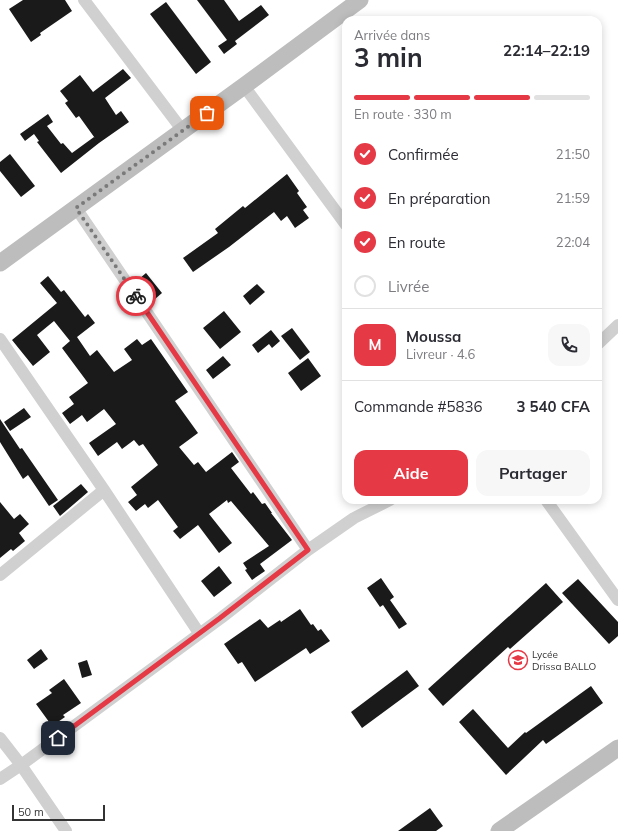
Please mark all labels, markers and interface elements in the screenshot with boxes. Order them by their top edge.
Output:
text: Arrivée dans [354,27,430,43]
text: 3 min [354,41,423,74]
text: 22:14–22:19 [503,41,590,60]
pin [190,96,224,130]
icon: bag [196,102,218,124]
text: En route · 330 m [354,106,452,122]
icon: check [354,143,376,165]
text: Confirmée [388,145,459,164]
text: 21:50 [556,146,590,162]
icon: check [354,187,376,209]
text: En préparation [388,189,491,208]
text: 21:59 [556,190,590,206]
icon: check [354,231,376,253]
text: En route [388,233,445,252]
text: 22:04 [556,234,590,250]
courier [116,276,156,316]
text: Livrée [388,277,429,296]
icon: bike [125,285,147,307]
button: phone [548,324,590,366]
text: Moussa [406,327,461,346]
text: M [368,335,382,354]
text: Livreur · 4.6 [406,346,475,362]
text: Commande #5836 [354,397,483,416]
text: 3 540 CFA [516,397,590,416]
button: Aide [354,450,468,496]
button: Partager [476,450,590,496]
place label: Lycée Drissa BALLO [532,648,597,673]
school or university icon: Lycée Drissa BALLO [507,649,529,671]
pin [41,721,75,755]
icon: home [47,727,69,749]
scale bar [12,803,105,822]
text: 50 m [18,805,44,819]

